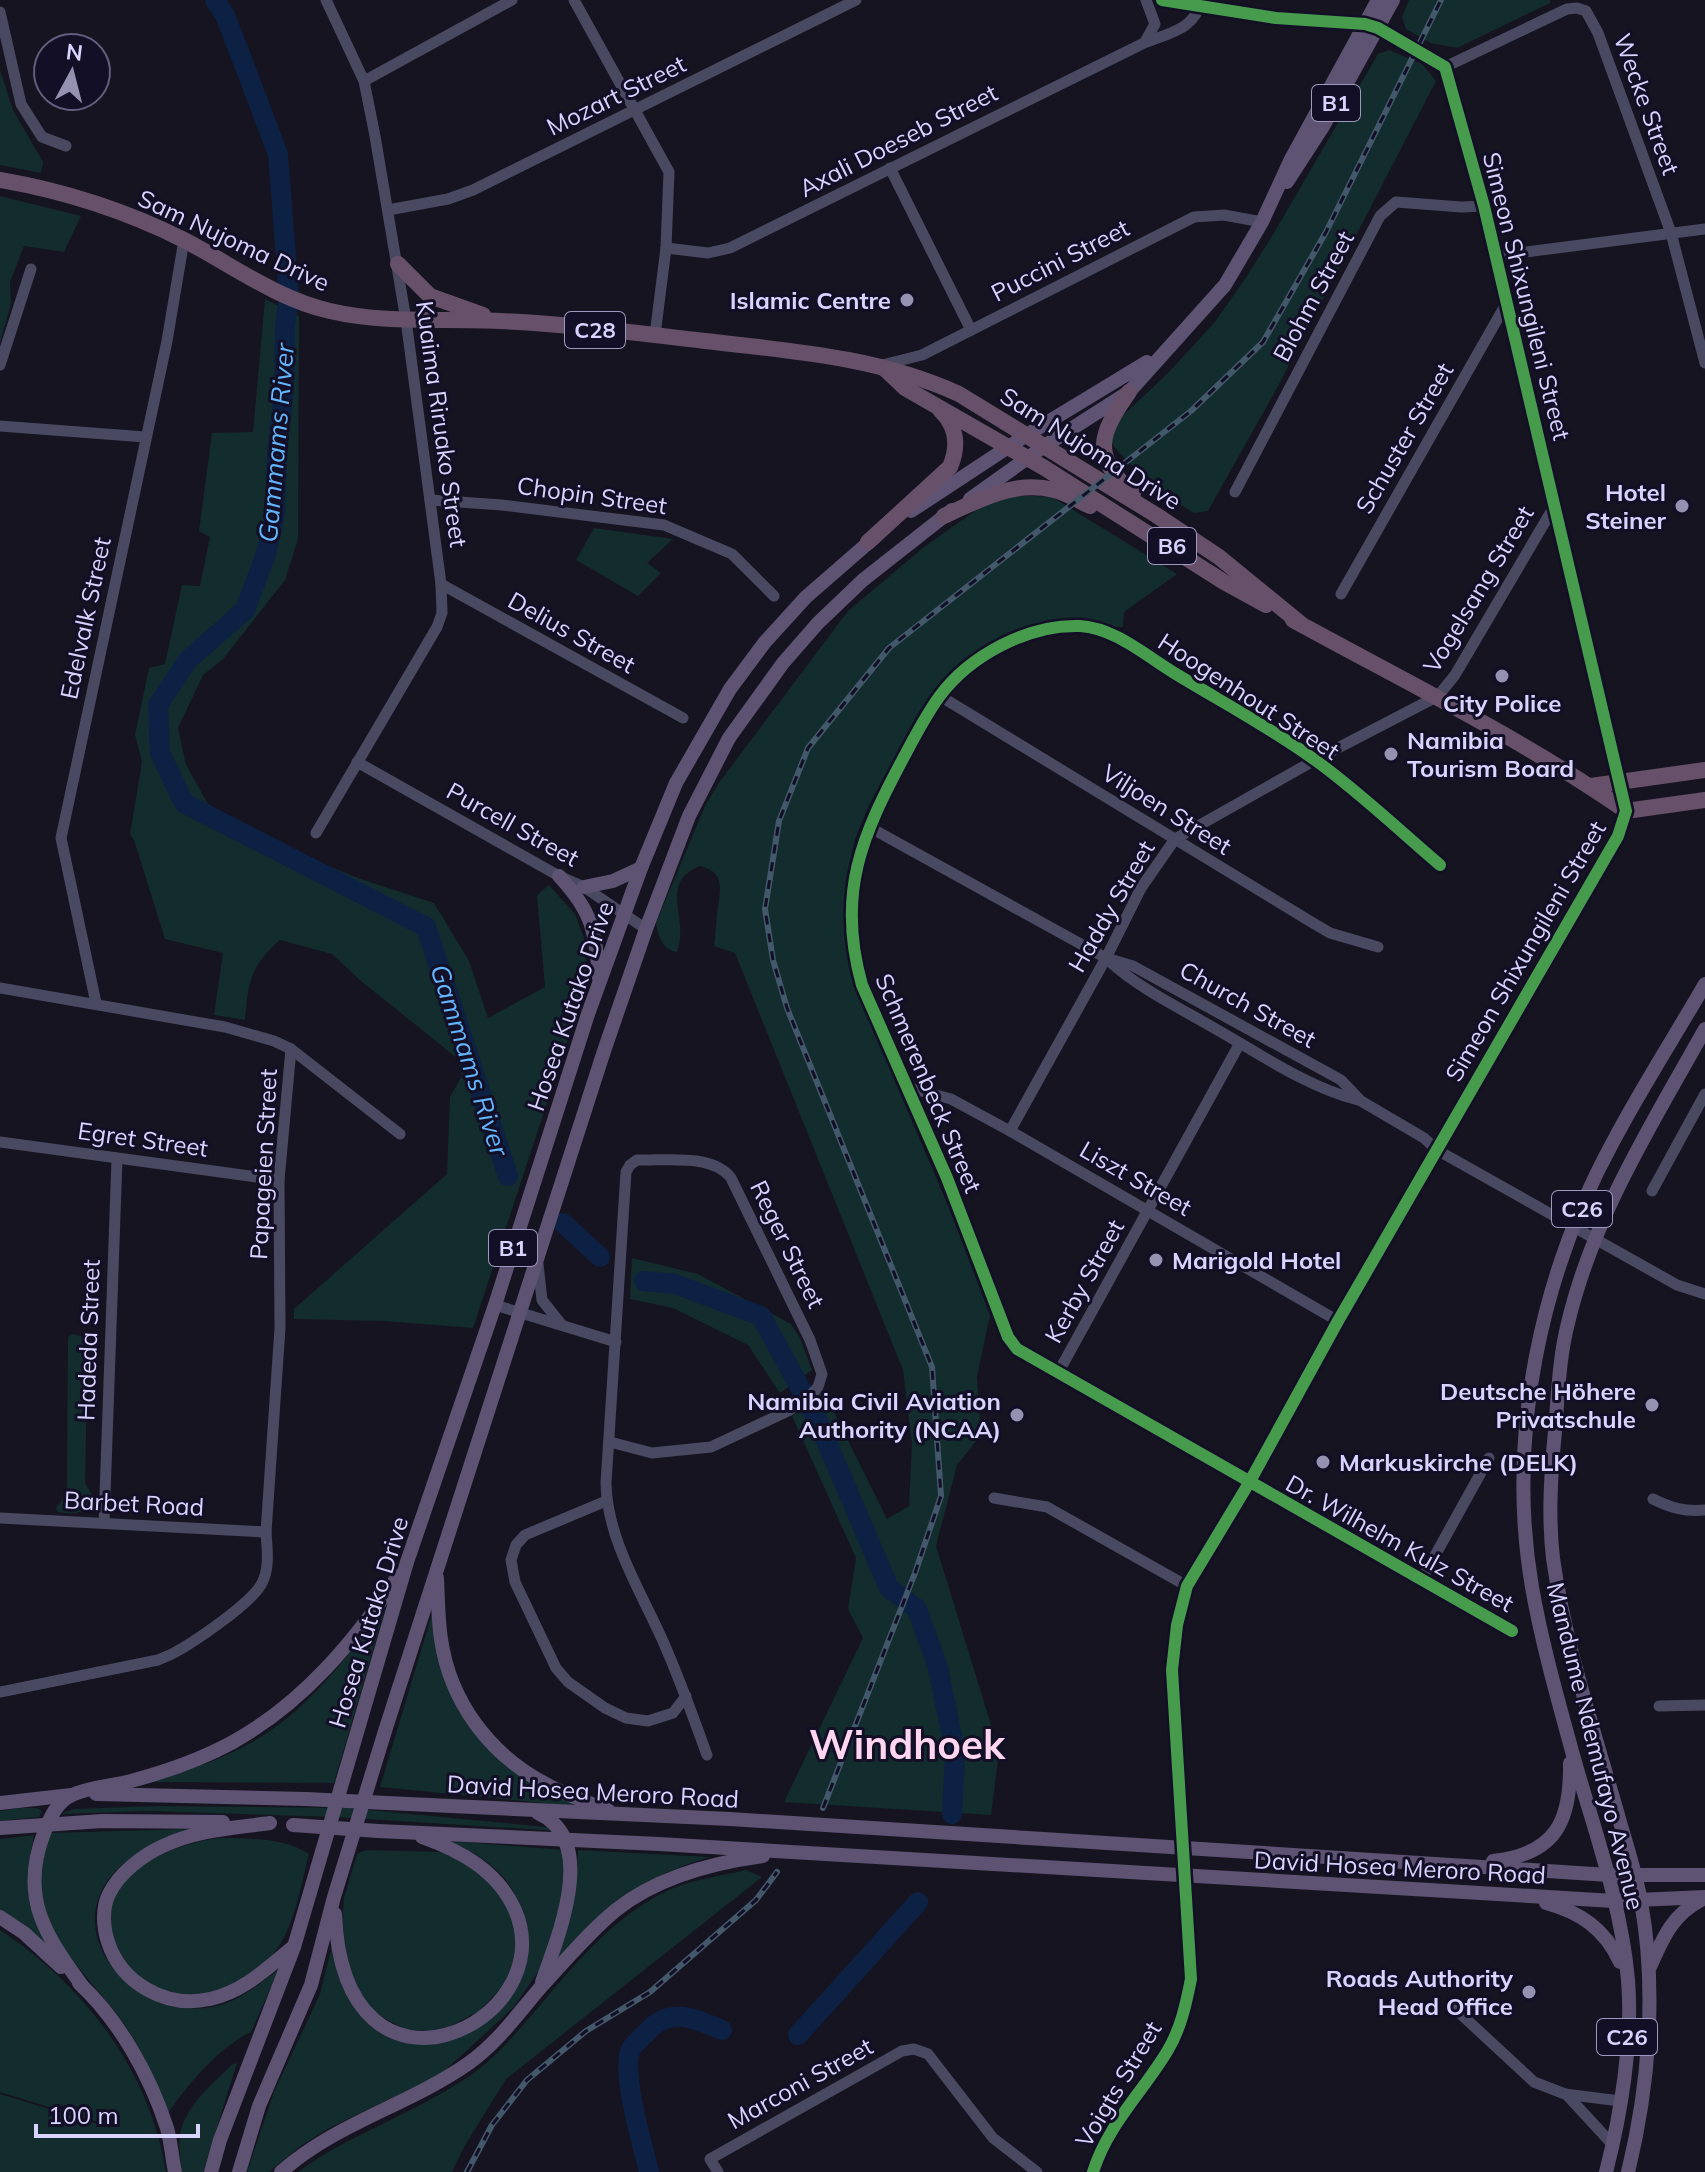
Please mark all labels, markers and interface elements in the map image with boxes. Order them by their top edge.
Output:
street label: Wecke Street [1608,29,1686,179]
north arrow [32,32,112,112]
text: N [64,37,84,67]
street label: Mozart Street [541,48,691,142]
street label: Axali Doeseb Street [794,77,1002,203]
road number: B1 [1312,85,1360,121]
street label: Simeon Shixungileni Street [1477,149,1577,443]
street label: Sam Nujoma Drive [134,183,334,297]
street label: Puccini Street [986,212,1134,308]
street label: Blohm Street [1266,226,1360,366]
place label: Islamic Centre [730,285,891,315]
marker: Islamic Centre [898,291,916,309]
street label: Kuaima Riruako Street [410,299,474,549]
road number: C28 [565,312,625,348]
water label: Gammams River [251,341,301,544]
street label: Schuster Street [1349,357,1459,519]
street label: Sam Nujoma Drive [995,380,1187,516]
street label: Chopin Street [515,470,669,520]
place label: Hotel Steiner [1585,477,1667,535]
marker: Hotel Steiner [1673,497,1691,515]
street label: Vogelsang Street [1416,500,1540,678]
road number: B6 [1148,528,1196,564]
street label: Edelvalk Street [53,534,117,702]
street label: Delius Street [503,585,641,679]
street label: Hoogenhout Street [1153,626,1345,766]
marker: City Police [1493,667,1511,685]
place label: City Police [1443,688,1561,718]
place label: Namibia Tourism Board [1407,725,1574,783]
marker: Namibia Tourism Board [1382,745,1400,763]
street label: Viljoen Street [1097,757,1237,861]
street label: Purcell Street [442,775,584,873]
street label: Simeon Shixungileni Street [1438,815,1612,1087]
street label: Haddy Street [1061,835,1161,977]
street label: Hosea Kutako Drive [520,897,620,1115]
street label: Church Street [1174,954,1322,1054]
water label: Gammams River [423,960,517,1162]
street label: Schmerenbeck Street [869,969,989,1197]
street label: Papageien Street [243,1068,283,1260]
street label: Egret Street [76,1115,210,1163]
street label: Liszt Street [1075,1134,1197,1222]
street label: Reger Street [744,1175,832,1313]
road number: C26 [1552,1191,1612,1227]
street label: Kerby Street [1038,1214,1130,1348]
road number: B1 [489,1230,537,1266]
place label: Marigold Hotel [1172,1245,1341,1275]
marker: Marigold Hotel [1147,1251,1165,1269]
street label: Hadeda Street [70,1259,106,1421]
place label: Deutsche Höhere Privatschule [1440,1376,1636,1434]
place label: Namibia Civil Aviation Authority (NCAA) [747,1386,1001,1444]
marker: Deutsche Höhere Privatschule [1643,1396,1661,1414]
marker: Namibia Civil Aviation Authority (NCAA) [1008,1406,1026,1424]
place label: Markuskirche (DELK) [1339,1447,1578,1477]
marker: Markuskirche (DELK) [1314,1453,1332,1471]
street label: Dr. Wilhelm Kulz Street [1281,1468,1519,1618]
street label: Barbet Road [63,1484,205,1522]
street label: Hosea Kutako Drive [322,1513,414,1731]
street label: Mandume Ndemufayo Avenue [1541,1579,1651,1913]
district label: Windhoek [809,1719,1006,1769]
street label: David Hosea Meroro Road [446,1768,740,1814]
street label: David Hosea Meroro Road [1253,1844,1547,1890]
place label: Roads Authority Head Office [1326,1963,1514,2021]
marker: Roads Authority Head Office [1520,1983,1538,2001]
street label: Voigts Street [1069,2015,1167,2153]
road number: C26 [1597,2019,1657,2055]
street label: Marconi Street [722,2031,878,2135]
scale bar [36,2088,198,2138]
text: 100 m [48,2100,119,2130]

